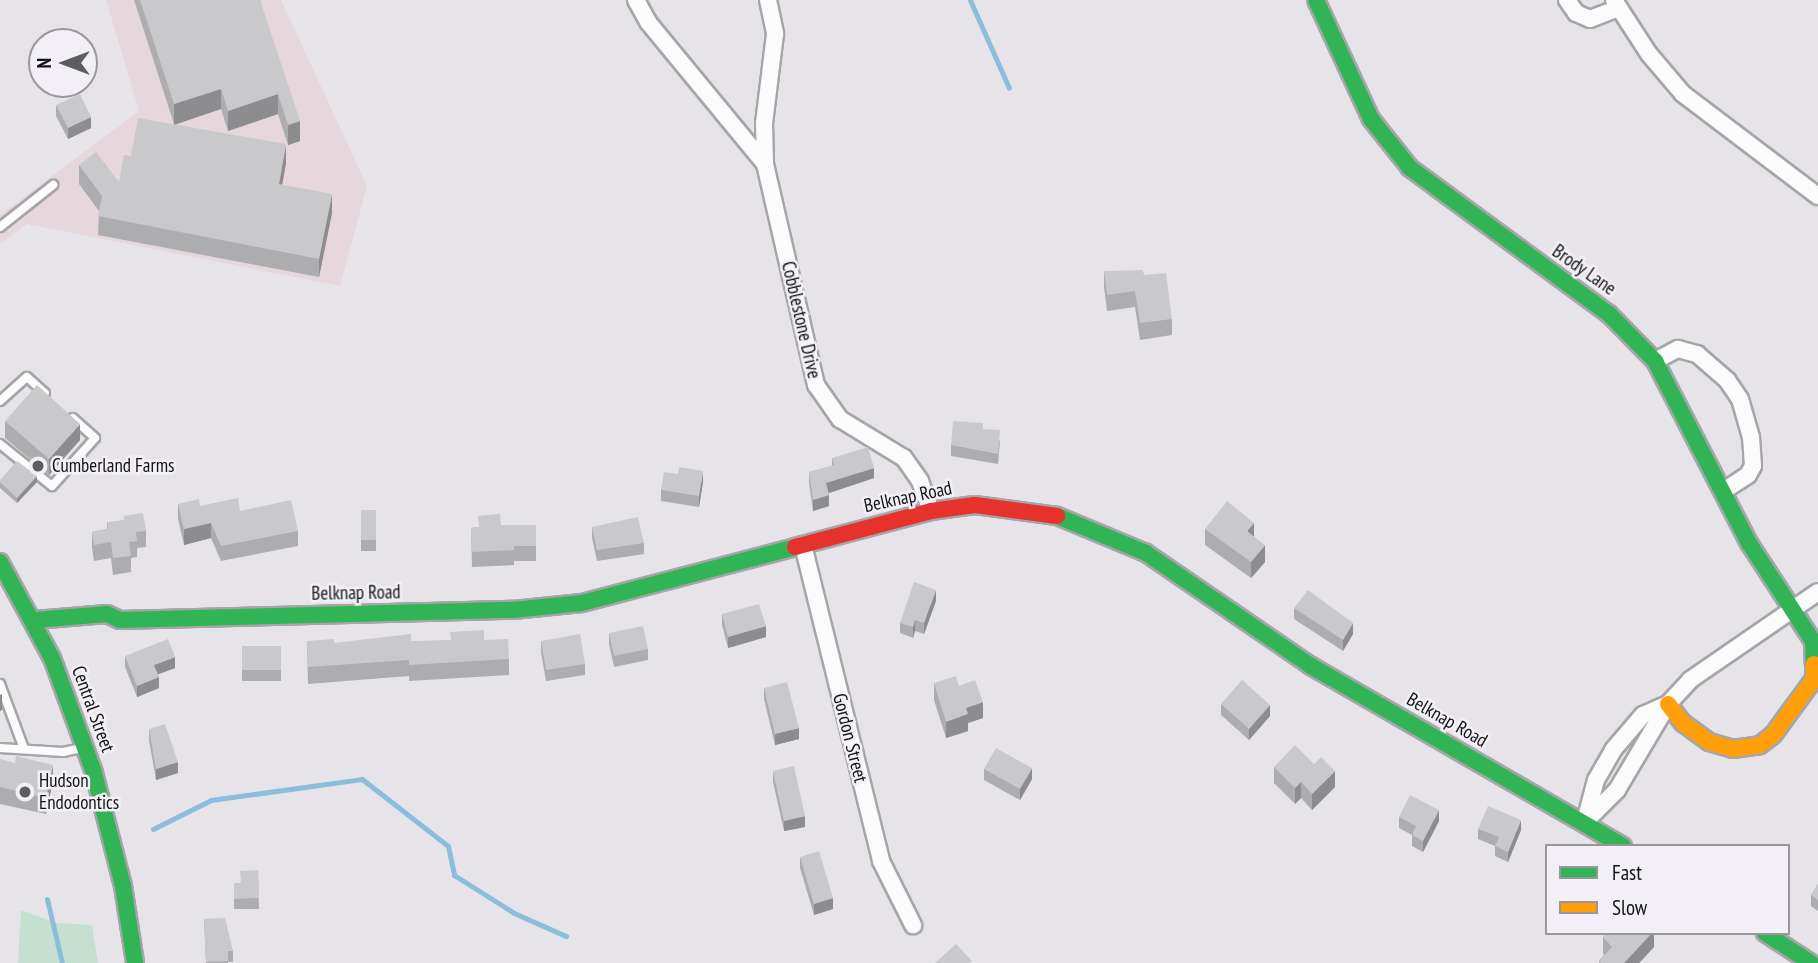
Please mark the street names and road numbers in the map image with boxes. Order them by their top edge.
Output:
street label: Brody Lane [1547,240,1621,300]
street label: Cobblestone Drive [776,259,826,381]
street label: Belknap Road [862,477,954,517]
street label: Belknap Road [311,581,401,605]
street label: Central Street [67,663,119,755]
street label: Belknap Road [1403,688,1491,752]
street label: Gordon Street [828,691,872,785]

